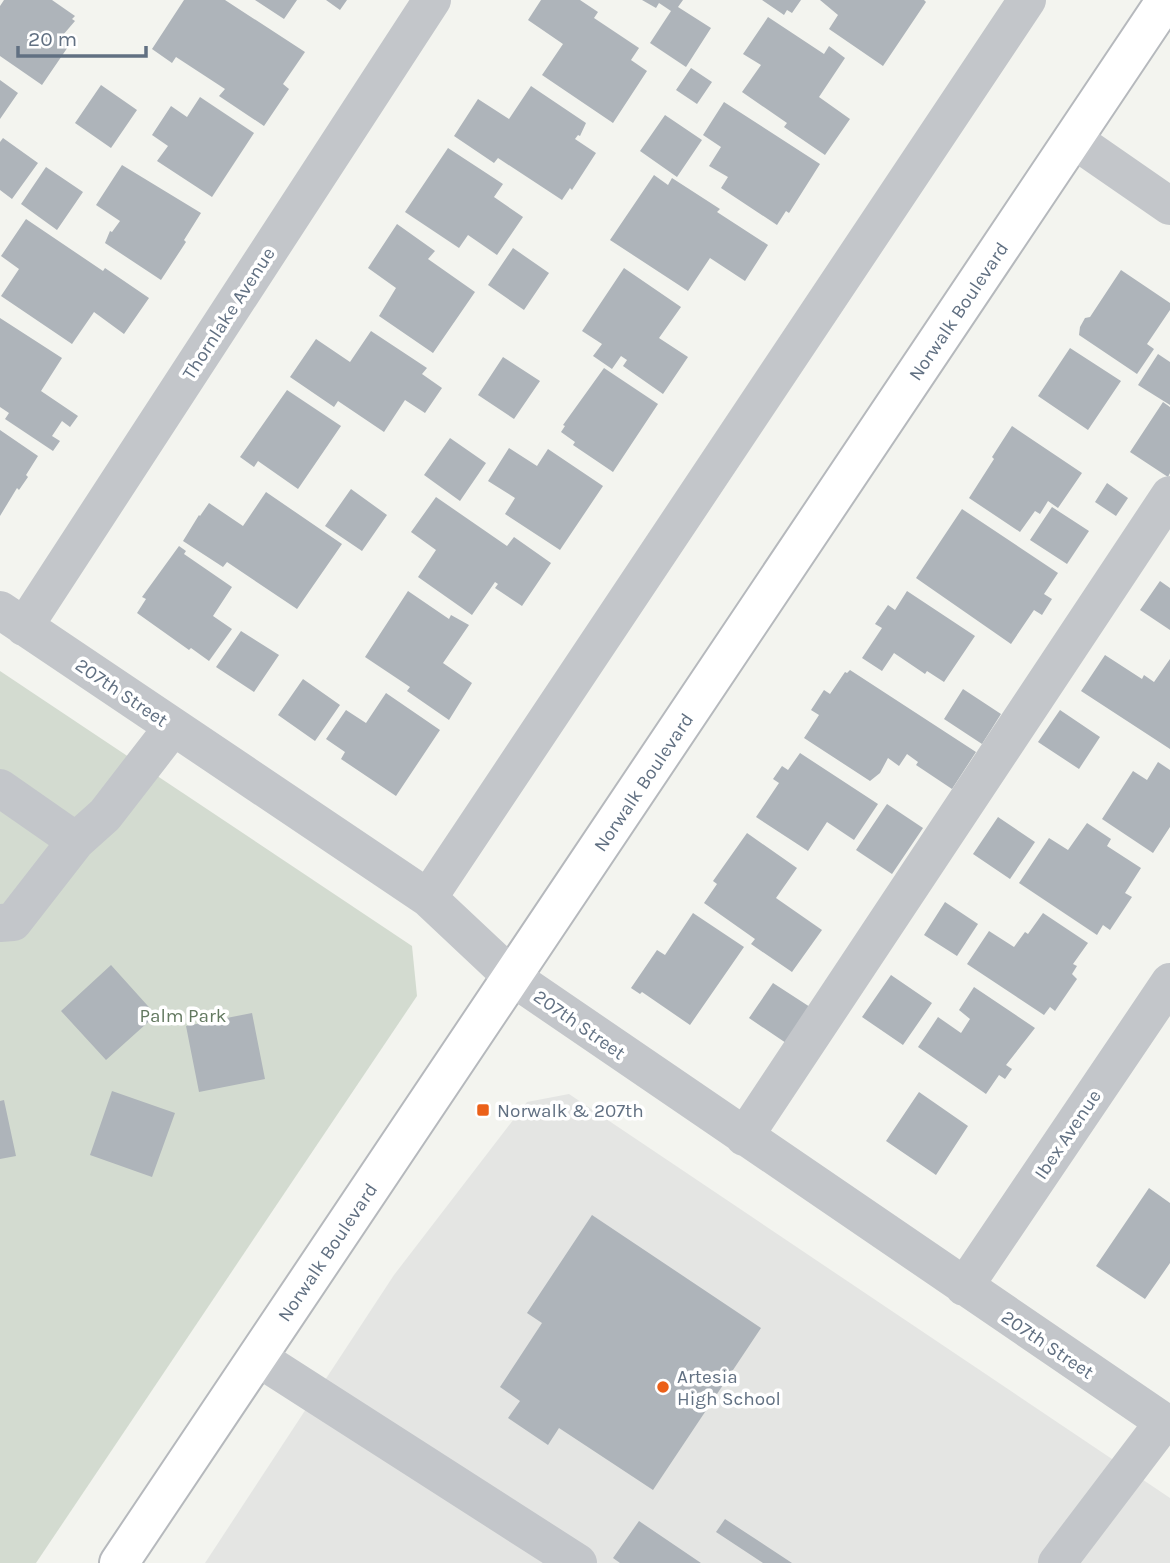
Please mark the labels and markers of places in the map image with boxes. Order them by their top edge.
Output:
place label: Norwalk & 207th [497,1100,644,1122]
marker: Norwalk & 207th [475,1102,491,1118]
place label: Artesia High School [677,1366,781,1410]
marker: Artesia High School [655,1379,671,1395]

